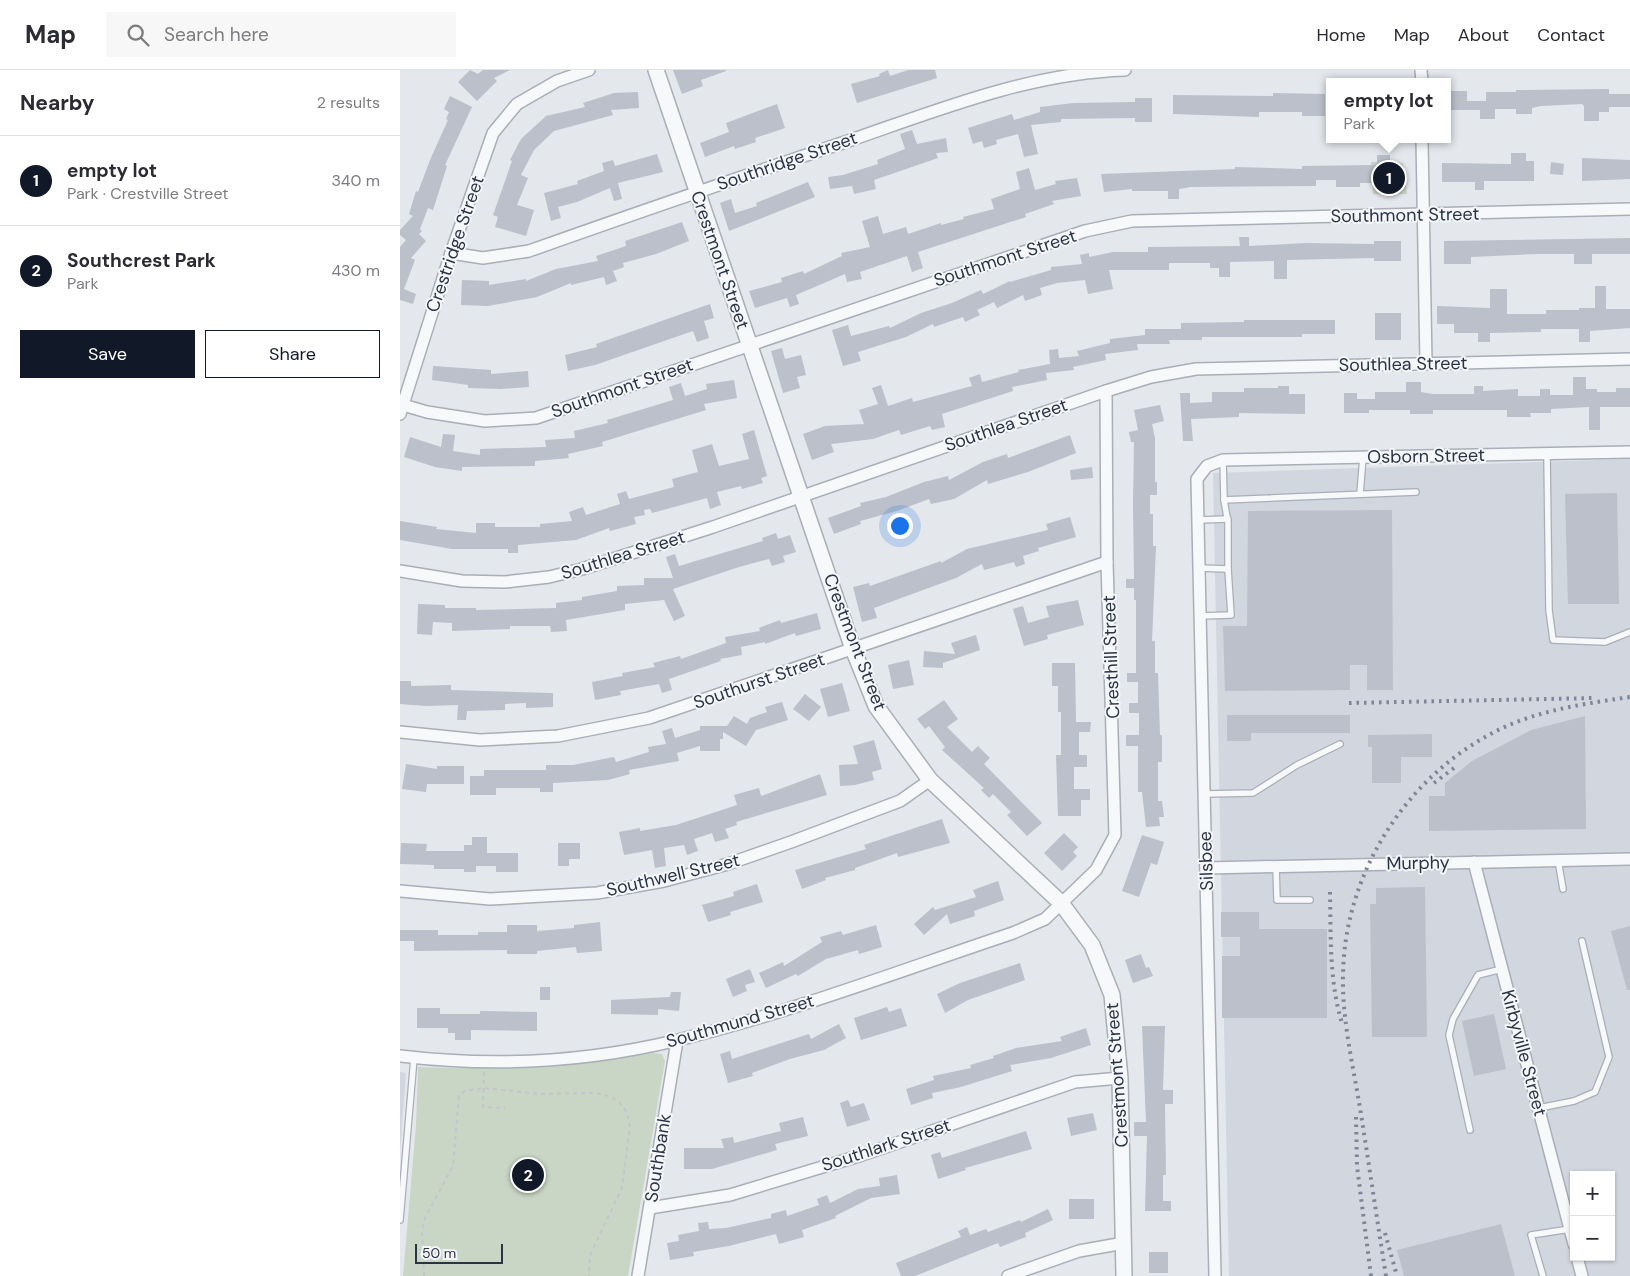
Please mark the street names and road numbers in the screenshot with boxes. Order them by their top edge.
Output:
street label: Southridge Street [714,126,860,196]
street label: Crestridge Street [420,172,490,316]
street label: Crestmont Street [685,188,755,332]
street label: Southmont Street [1330,202,1480,228]
street label: Southmont Street [931,224,1079,292]
street label: Southlea Street [1338,351,1468,377]
street label: Southmont Street [548,352,696,424]
street label: Southlea Street [941,393,1071,457]
street label: Osborn Street [1367,443,1485,469]
street label: Southlea Street [558,525,688,585]
street label: Crestmont Street [818,570,892,714]
street label: Cresthill Street [1097,595,1125,719]
street label: Southurst Street [690,647,828,715]
street label: Silsbee [1193,831,1219,891]
street label: Southwell Street [604,848,742,902]
street label: Murphy [1386,850,1450,876]
street label: Kirbyville Street [1496,987,1552,1119]
street label: Southmund Street [663,988,817,1054]
street label: Crestmont Street [1100,1002,1134,1148]
street label: Southbank [639,1112,677,1204]
street label: Southlark Street [818,1113,954,1177]

